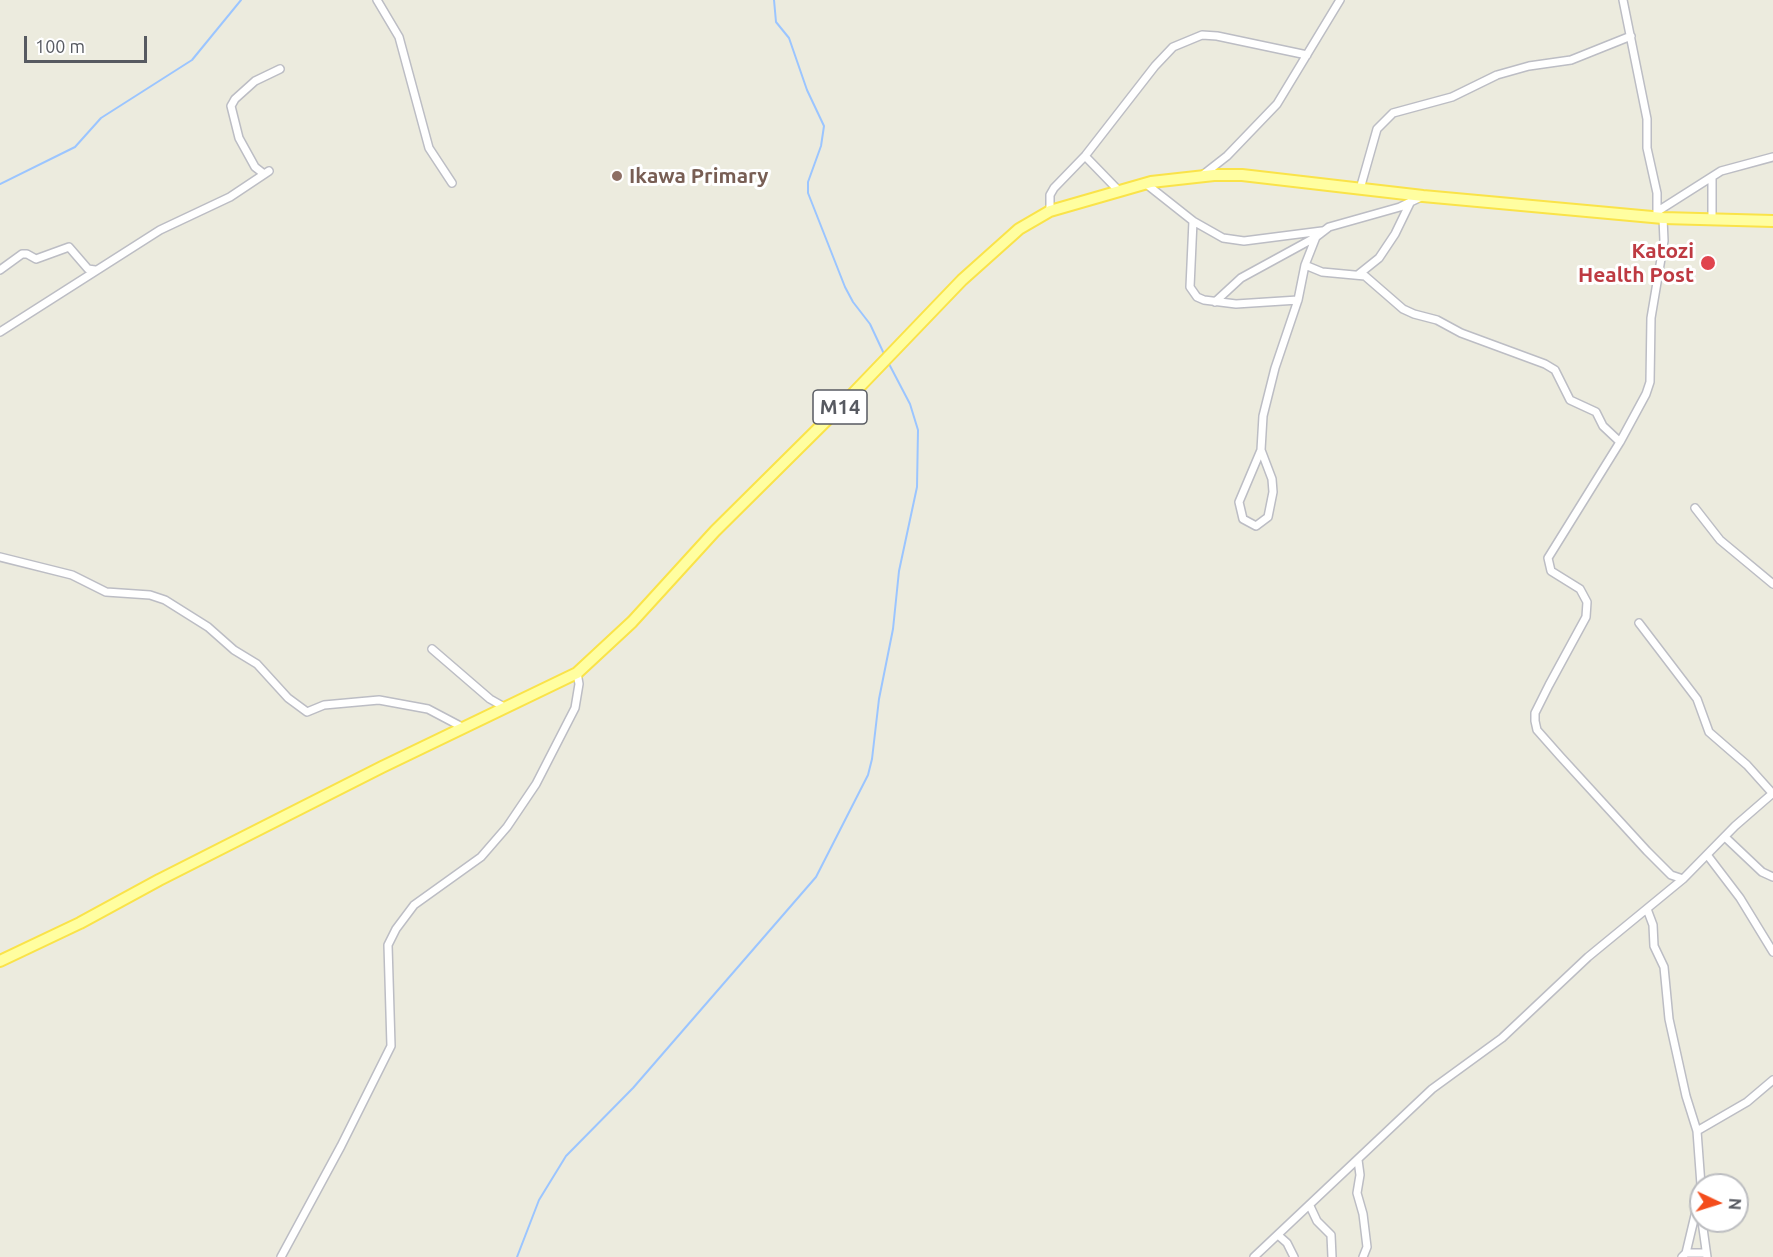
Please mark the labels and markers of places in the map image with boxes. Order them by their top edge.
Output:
place label: Ikawa Primary [629,163,768,189]
marker: Ikawa Primary [610,169,624,183]
place label: Katozi Health Post [1578,238,1694,288]
marker: Katozi Health Post [1699,254,1717,272]

